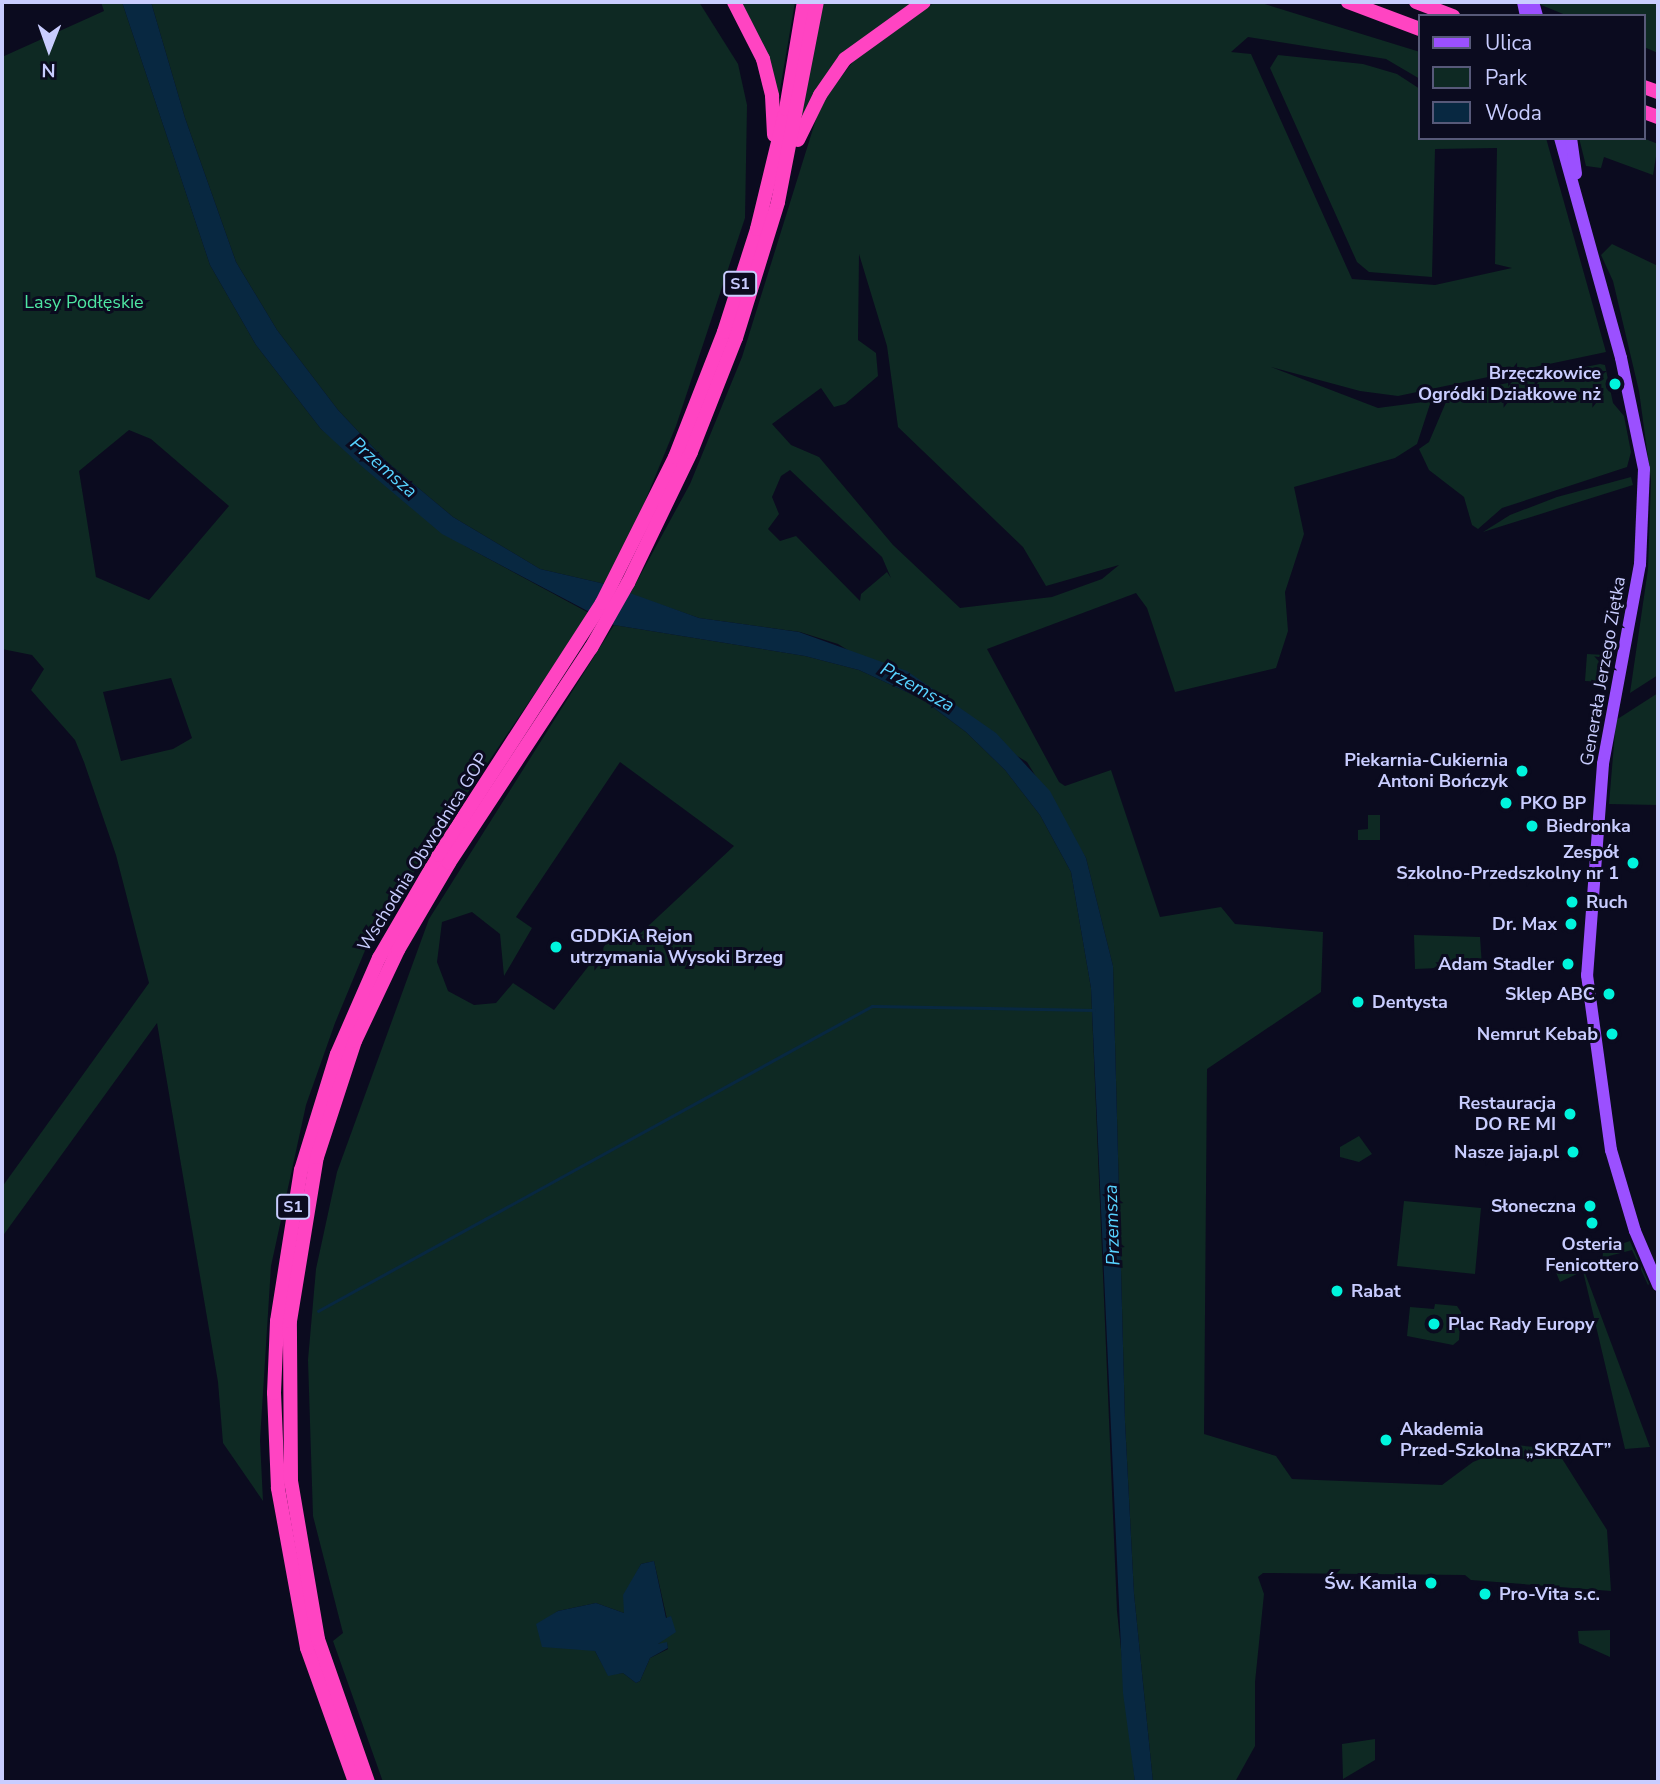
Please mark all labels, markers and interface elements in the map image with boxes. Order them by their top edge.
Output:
north arrow [14,14,84,84]
legend [1418,14,1646,140]
text: Ulica [1485,29,1532,57]
text: N [41,57,56,83]
text: Park [1485,64,1527,92]
text: Woda [1485,99,1542,127]
road number: S1 [722,272,758,296]
park label: Lasy Podłęskie [24,291,144,313]
place label: Brzęczkowice Ogródki Działkowe nż [1418,363,1601,406]
marker: Brzęczkowice Ogródki Działkowe nż [1607,376,1623,392]
water label: Przemsza [345,433,421,503]
street label: Generała Jerzego Ziętka [1576,575,1630,767]
water label: Przemsza [876,658,958,718]
street label: Wschodnia Obwodnica GOP [353,749,493,955]
place label: Piekarnia-Cukiernia Antoni Bończyk [1344,750,1508,792]
marker: Piekarnia-Cukiernia Antoni Bończyk [1514,763,1530,779]
place label: PKO BP [1520,792,1586,814]
marker: PKO BP [1498,795,1514,811]
place label: Biedronka [1546,815,1631,837]
marker: Biedronka [1524,818,1540,834]
place label: Zespół Szkolno-Przedszkolny nr 1 [1396,842,1619,884]
marker: Zespół Szkolno-Przedszkolny nr 1 [1625,855,1641,871]
place label: Ruch [1586,891,1628,913]
marker: Ruch [1564,894,1580,910]
place label: Dr. Max [1492,913,1557,935]
marker: Dr. Max [1563,916,1579,932]
place label: GDDKiA Rejon utrzymania Wysoki Brzeg [570,926,783,968]
marker: GDDKiA Rejon utrzymania Wysoki Brzeg [548,939,564,955]
place label: Adam Stadler [1438,953,1554,975]
marker: Adam Stadler [1560,956,1576,972]
place label: Sklep ABC [1505,983,1595,1005]
marker: Sklep ABC [1601,986,1617,1002]
place label: Dentysta [1372,991,1448,1013]
marker: Dentysta [1350,994,1366,1010]
place label: Nemrut Kebab [1477,1023,1598,1045]
marker: Nemrut Kebab [1604,1026,1620,1042]
place label: Restauracja DO RE MI [1458,1093,1556,1136]
marker: Restauracja DO RE MI [1562,1106,1578,1122]
place label: Nasze jaja.pl [1454,1141,1559,1163]
marker: Nasze jaja.pl [1565,1144,1581,1160]
water label: Przemsza [1100,1184,1126,1266]
road number: S1 [276,1194,310,1219]
place label: Słoneczna [1491,1195,1576,1217]
marker: Słoneczna [1582,1198,1598,1214]
marker: Osteria Fenicottero [1584,1215,1600,1231]
place label: Osteria Fenicottero [1545,1234,1639,1276]
place label: Rabat [1351,1280,1401,1302]
marker: Rabat [1329,1283,1345,1299]
place label: Plac Rady Europy [1448,1313,1594,1335]
marker: Plac Rady Europy [1426,1316,1442,1332]
place label: Akademia Przed-Szkolna „SKRZAT” [1400,1419,1612,1462]
marker: Akademia Przed-Szkolna „SKRZAT” [1378,1432,1394,1448]
place label: Św. Kamila [1324,1572,1417,1594]
marker: Św. Kamila [1423,1575,1439,1591]
place label: Pro-Vita s.c. [1499,1583,1600,1605]
marker: Pro-Vita s.c. [1477,1586,1493,1602]

